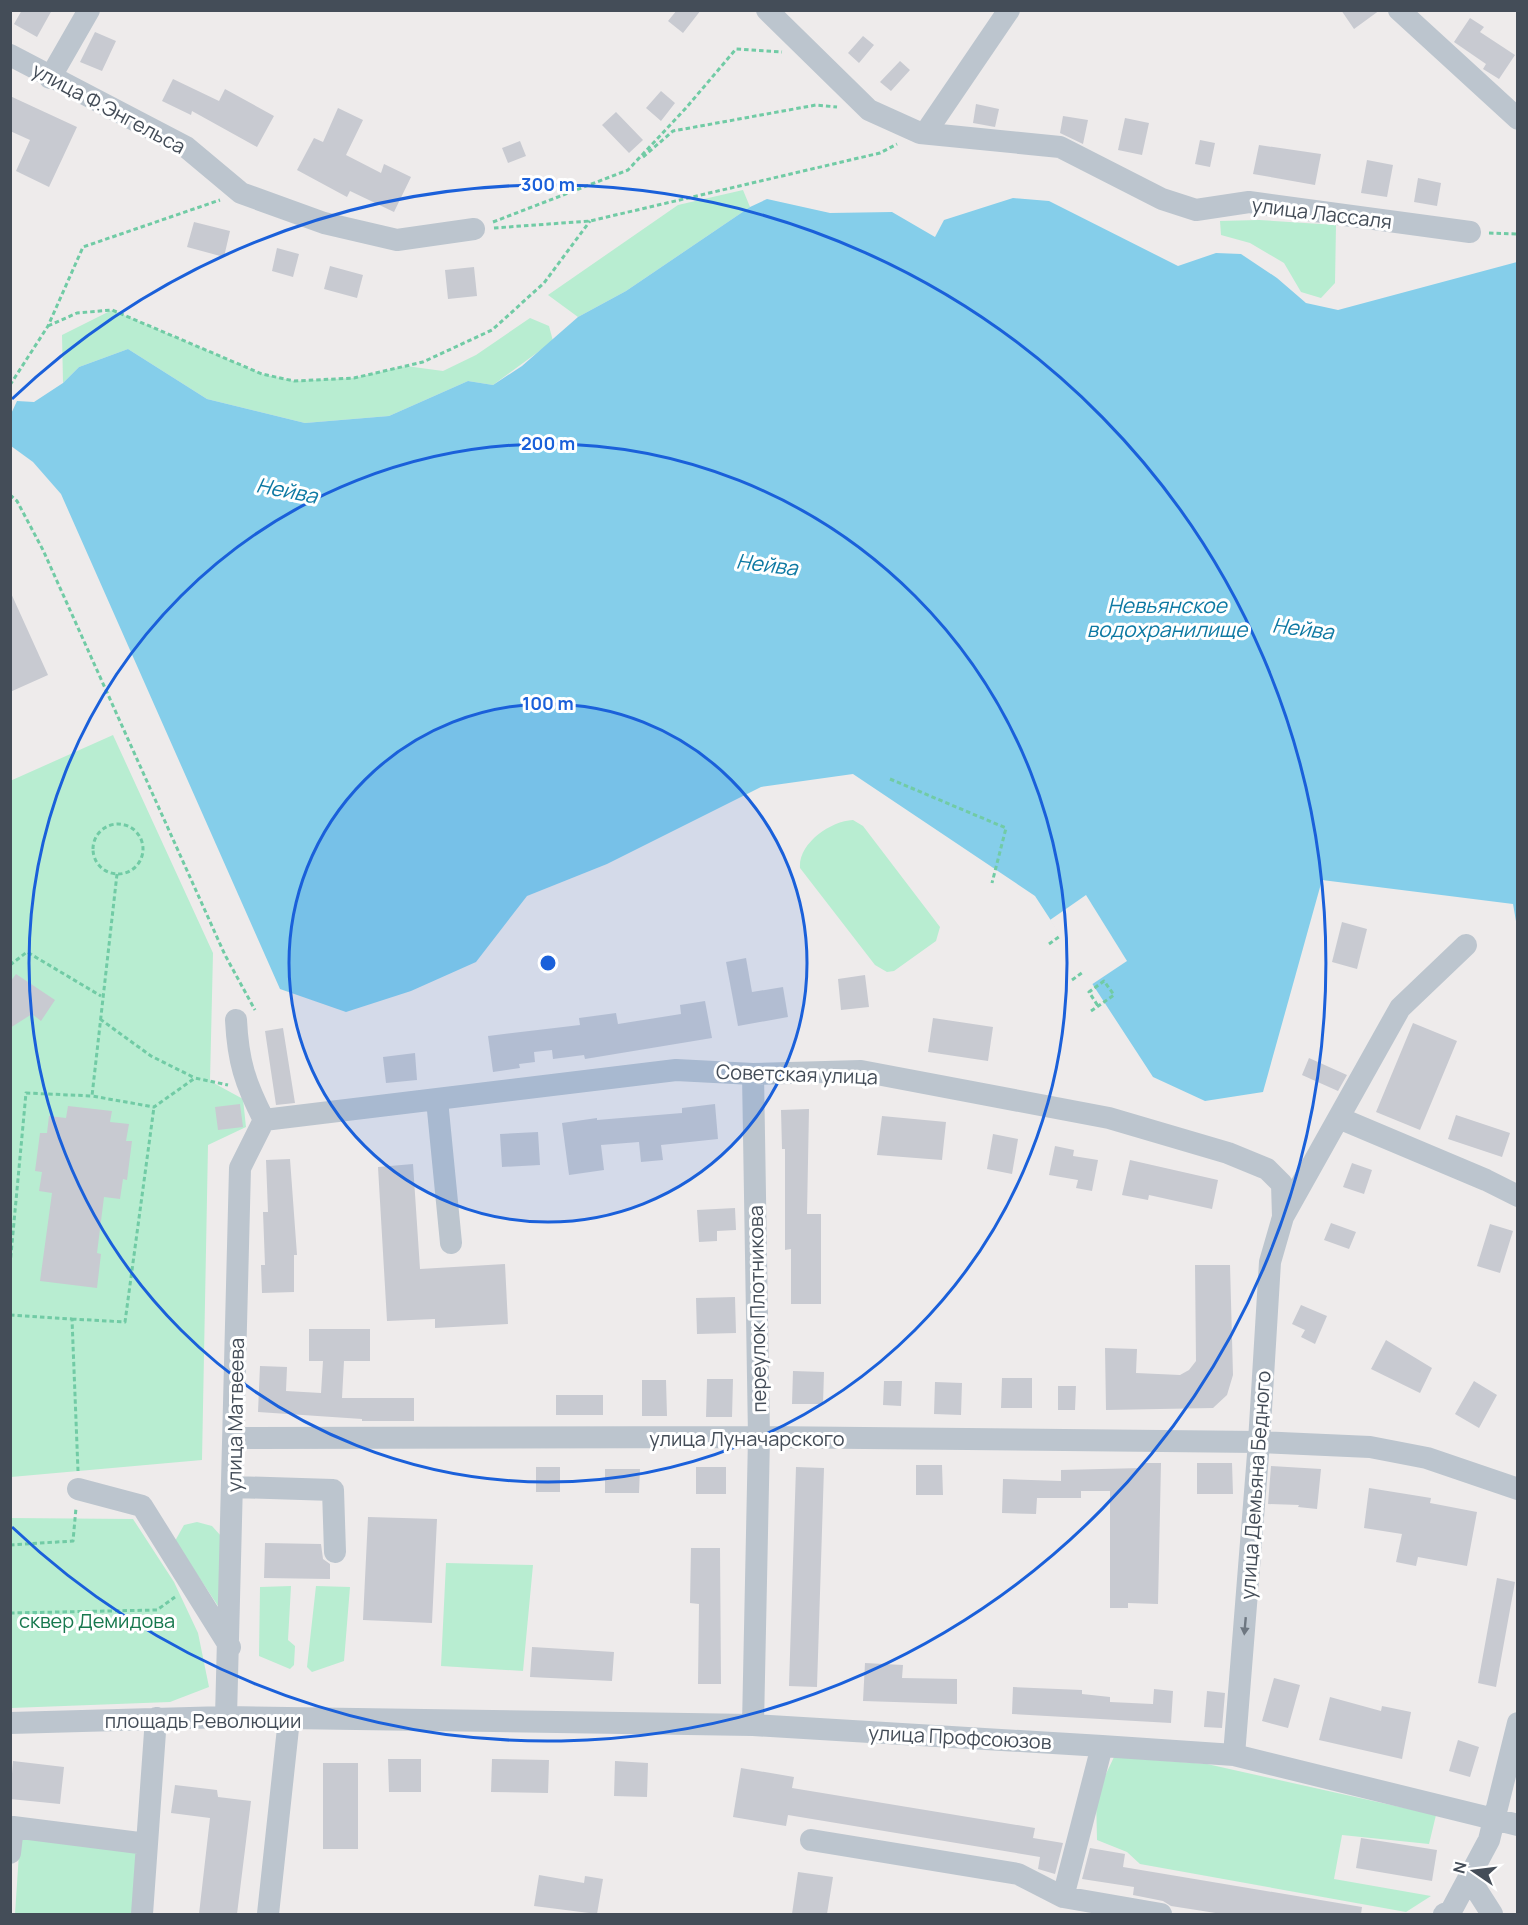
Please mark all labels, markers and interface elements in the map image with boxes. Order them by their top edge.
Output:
street label: улица Ф.Энгельса [28,56,190,160]
text: 300 m [521,172,575,196]
street label: улица Лассаля [1250,191,1394,235]
text: 200 m [521,431,575,455]
water label: Нейва [254,470,321,510]
water label: Нейва [735,546,801,582]
water label: Невьянское водохранилище [1087,591,1249,643]
water label: Нейва [1271,610,1337,646]
text: 100 m [522,691,574,715]
centre of rings [538,953,558,973]
street label: Советская улица [716,1058,878,1090]
street label: переулок Плотникова [742,1205,772,1413]
street label: улица Матвеева [220,1338,250,1492]
street label: улица Демьяна Бедного [1234,1369,1276,1600]
street label: улица Луначарского [649,1425,845,1452]
park label: сквер Демидова [19,1607,175,1634]
one-way arrow [1240,1617,1249,1636]
street label: площадь Революции [105,1707,301,1734]
street label: улица Профсоюзов [868,1719,1053,1755]
north arrow [1444,1841,1504,1901]
text: N [1447,1859,1472,1876]

